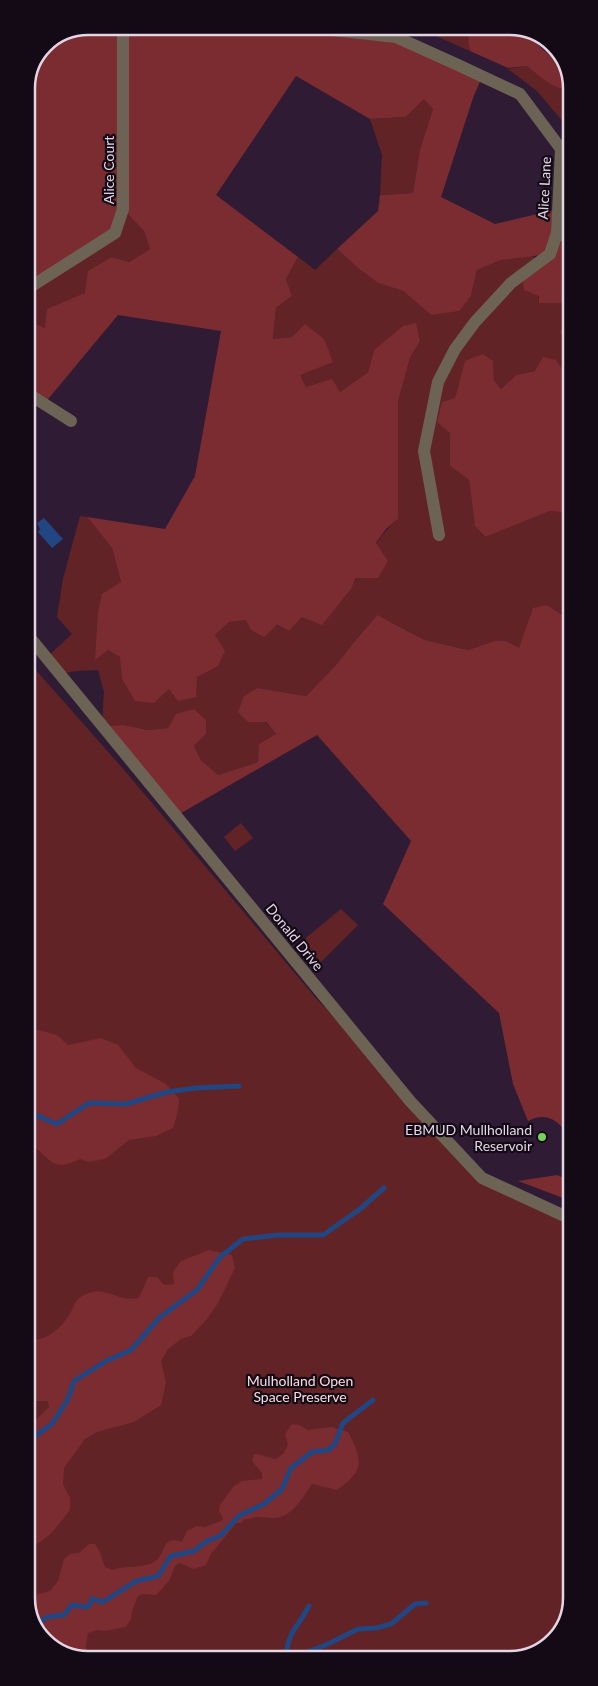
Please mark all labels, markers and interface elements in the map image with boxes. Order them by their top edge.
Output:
street label: Alice Court [100,136,117,204]
street label: Alice Lane [534,156,554,220]
street label: Donald Drive [263,900,327,974]
place label: EBMUD Mullholland Reservoir [405,1121,532,1154]
marker: EBMUD Mullholland Reservoir [536,1131,548,1143]
park label: Mulholland Open Space Preserve [247,1372,353,1405]

